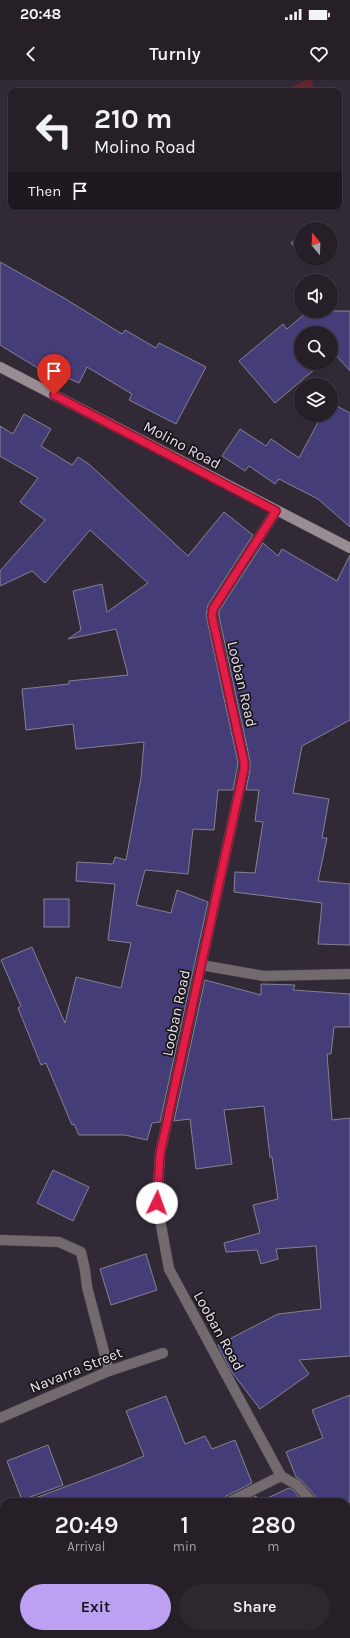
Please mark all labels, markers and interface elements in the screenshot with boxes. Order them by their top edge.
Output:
text: 20:48 [20,5,61,23]
icon: back [20,43,42,65]
text: Turnly [149,43,201,65]
icon: heart [308,43,330,65]
text: 210 m [94,102,172,135]
icon: left [28,104,80,156]
text: Molino Road [94,136,196,158]
icon: arrive [69,180,91,202]
text: Then [28,182,61,200]
north arrow [294,222,338,266]
map controls [294,222,338,422]
button: sound [294,274,338,318]
button: search [294,326,338,370]
pin [37,354,71,395]
icon: arrive [43,360,65,382]
button: layers [294,378,338,422]
street label: Molino Road [140,417,224,473]
street label: Looban Road [223,639,261,729]
street label: Looban Road [158,968,194,1058]
position arrow [136,1182,178,1224]
street label: Looban Road [190,1288,248,1374]
street label: Navarra Street [27,1343,125,1397]
text: 20:49 [54,1511,118,1539]
text: 1 [180,1511,189,1539]
text: 280 [251,1511,296,1539]
text: Arrival [67,1539,105,1554]
text: min [173,1539,197,1554]
text: m [267,1539,279,1554]
button: Exit [20,1584,171,1630]
button: Share [179,1584,330,1630]

